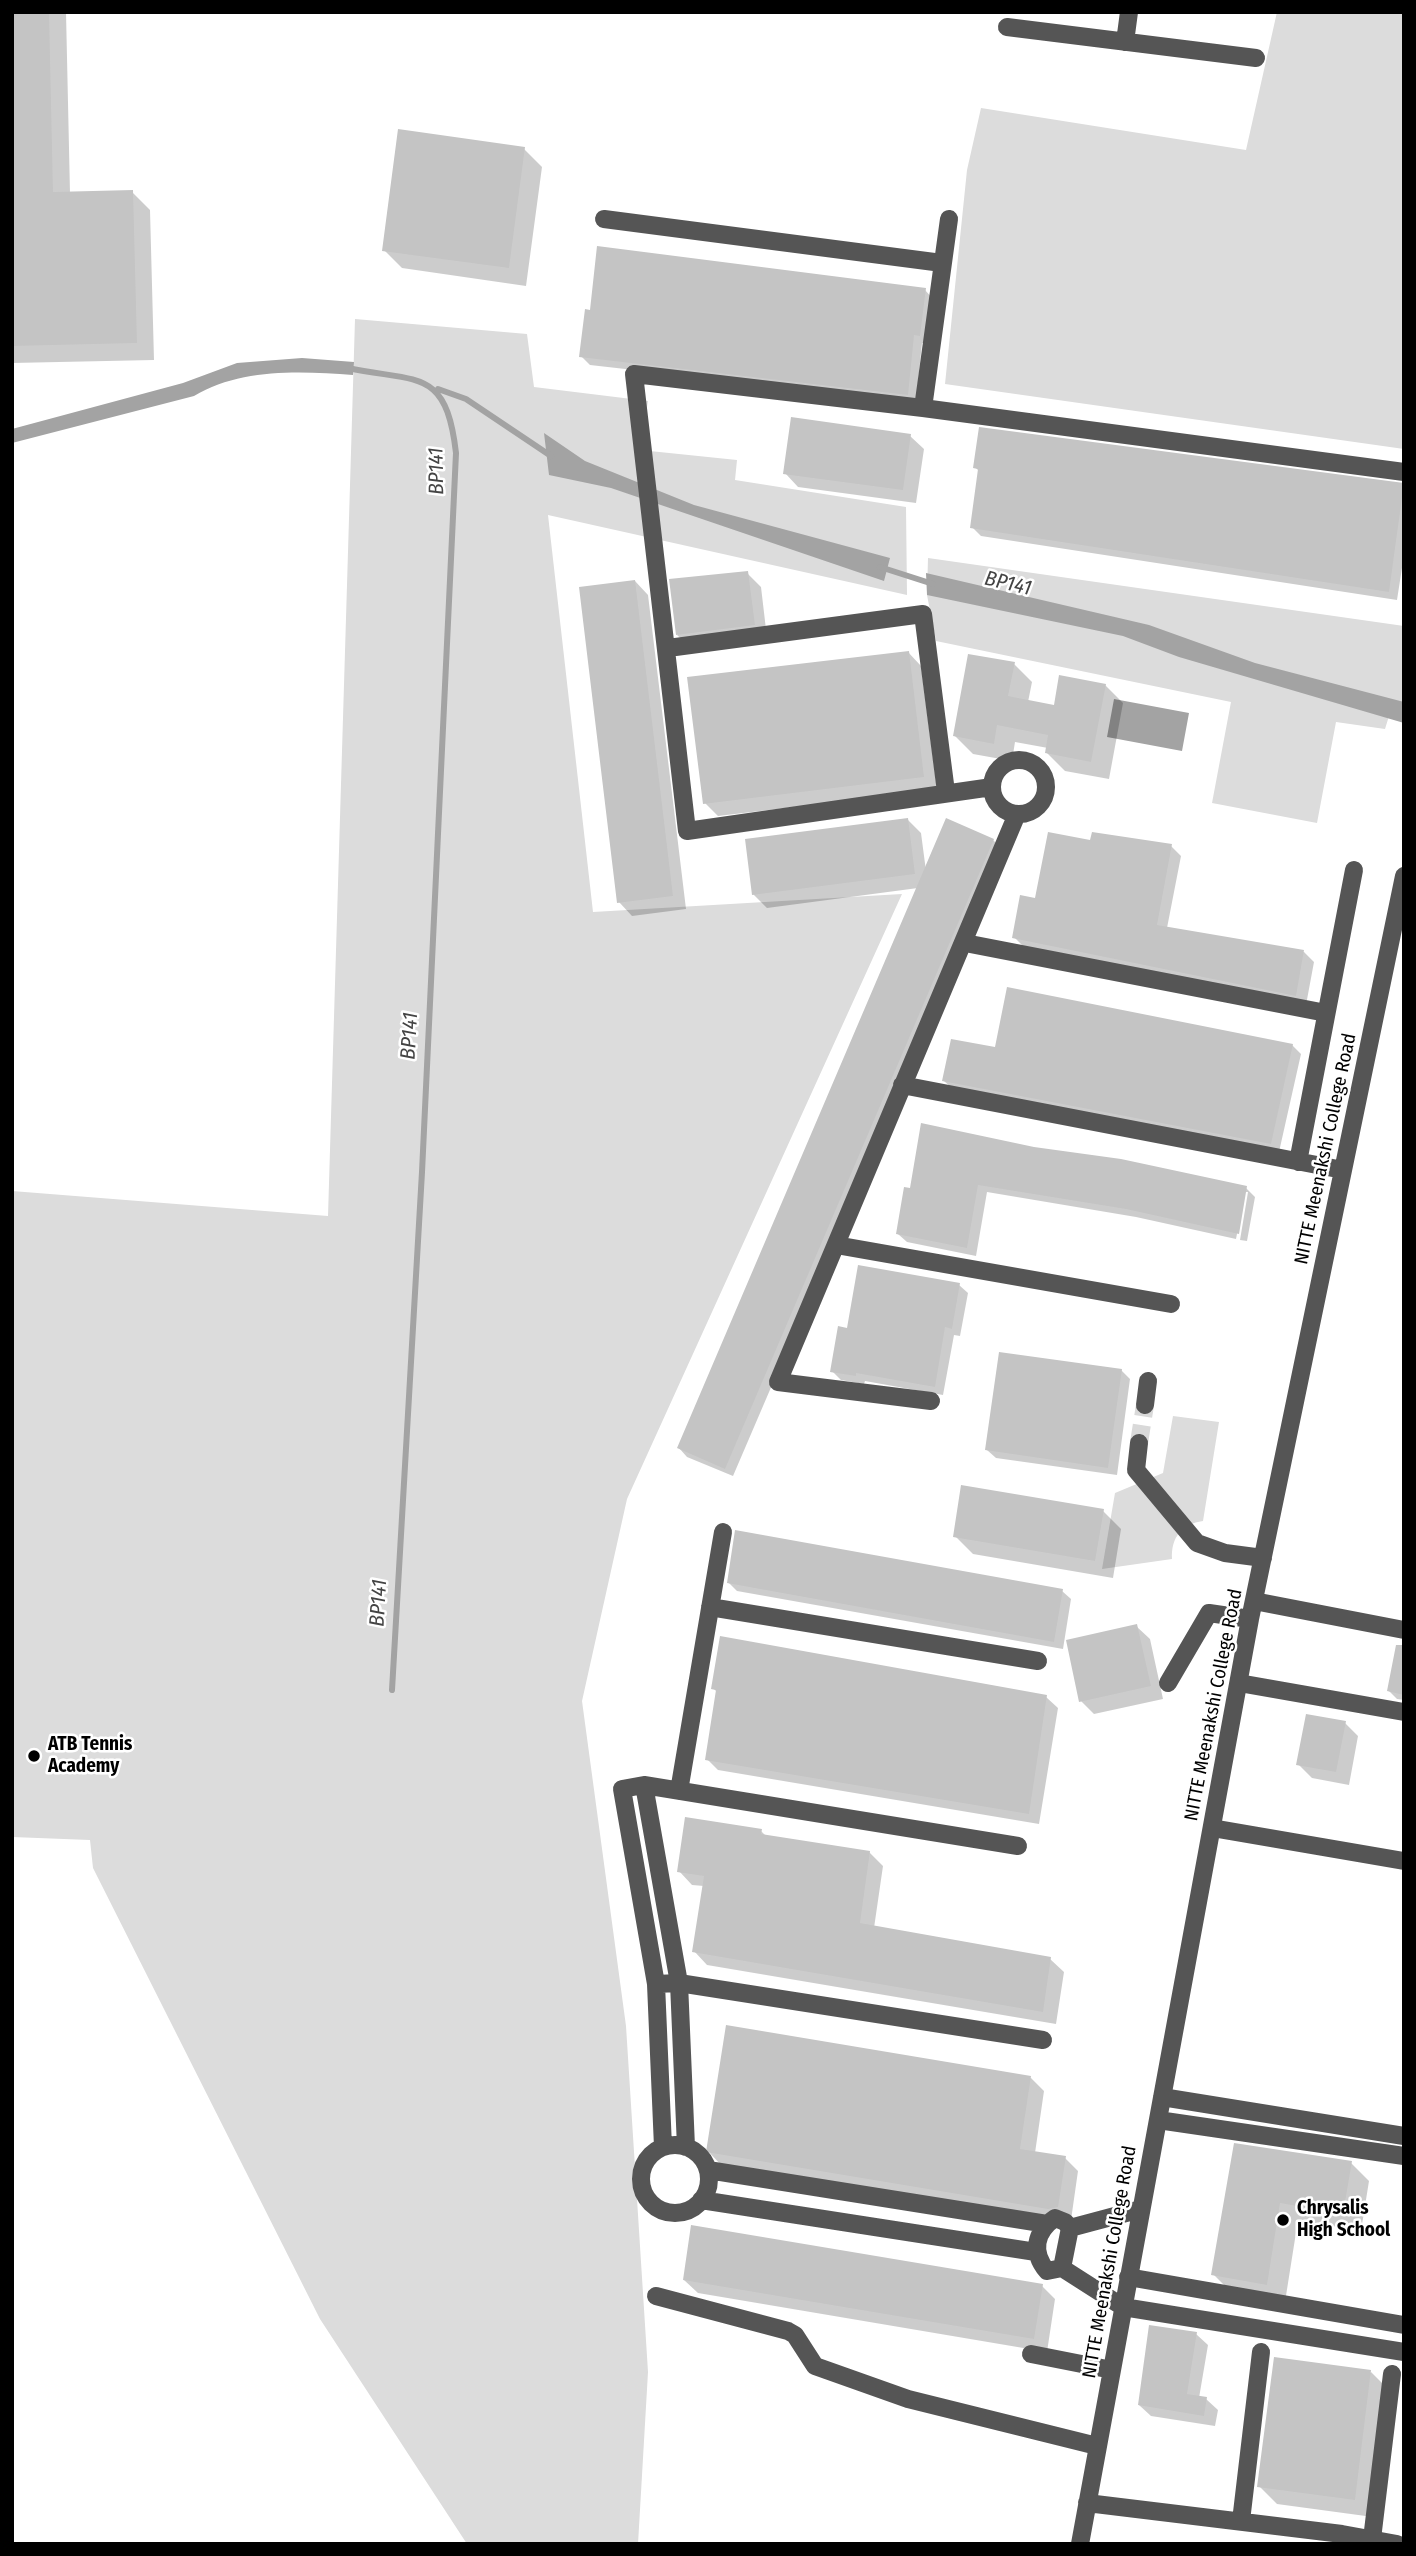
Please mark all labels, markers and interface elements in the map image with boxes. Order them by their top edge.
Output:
water label: BP141 [424,447,450,495]
water label: BP141 [982,566,1034,602]
water label: BP141 [396,1012,424,1060]
street label: NITTE Meenakshi College Road [1290,1031,1362,1267]
water label: BP141 [365,1579,393,1627]
street label: NITTE Meenakshi College Road [1180,1587,1248,1823]
place label: ATB Tennis Academy [48,1734,132,1778]
marker: ATB Tennis Academy [26,1748,42,1764]
street label: NITTE Meenakshi College Road [1078,2144,1142,2380]
place label: Chrysalis High School [1297,2198,1390,2242]
marker: Chrysalis High School [1275,2212,1291,2228]

